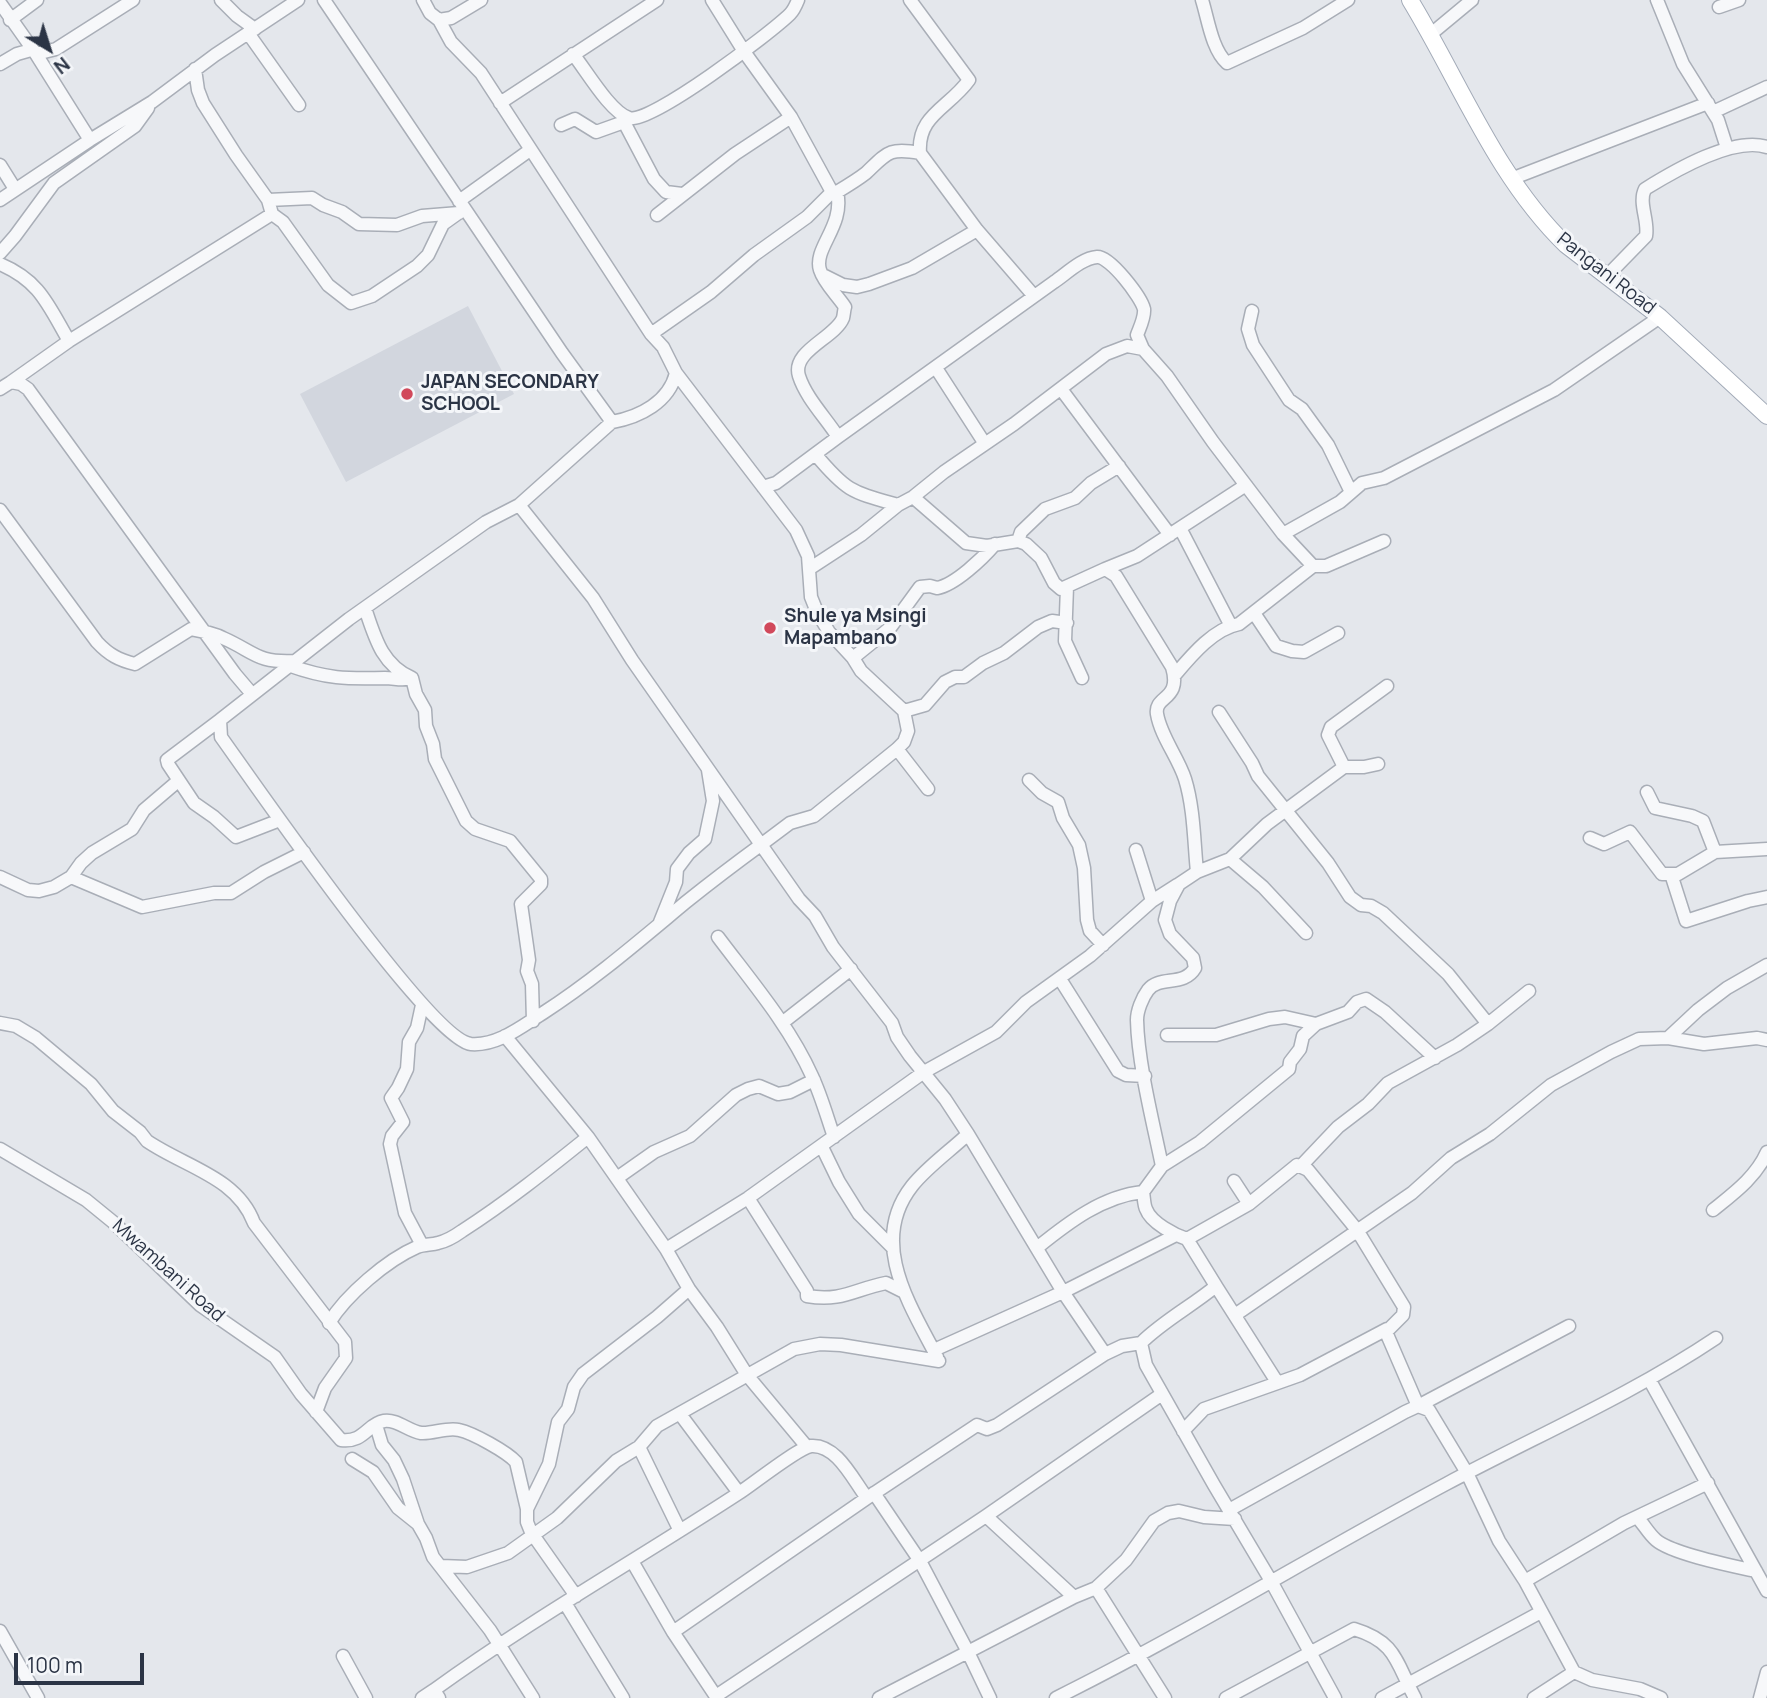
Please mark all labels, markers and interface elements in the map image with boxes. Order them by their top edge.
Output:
north arrow [14,14,84,84]
text: N [49,51,75,80]
street label: Pangani Road [1552,228,1660,320]
place label: JAPAN SECONDARY SCHOOL [421,372,599,416]
marker: JAPAN SECONDARY SCHOOL [399,386,415,402]
place label: Shule ya Msingi Mapambano [784,606,927,650]
marker: Shule ya Msingi Mapambano [762,620,778,636]
street label: Mwambani Road [107,1215,229,1327]
scale bar [18,1638,147,1682]
text: 100 m [27,1651,83,1679]

